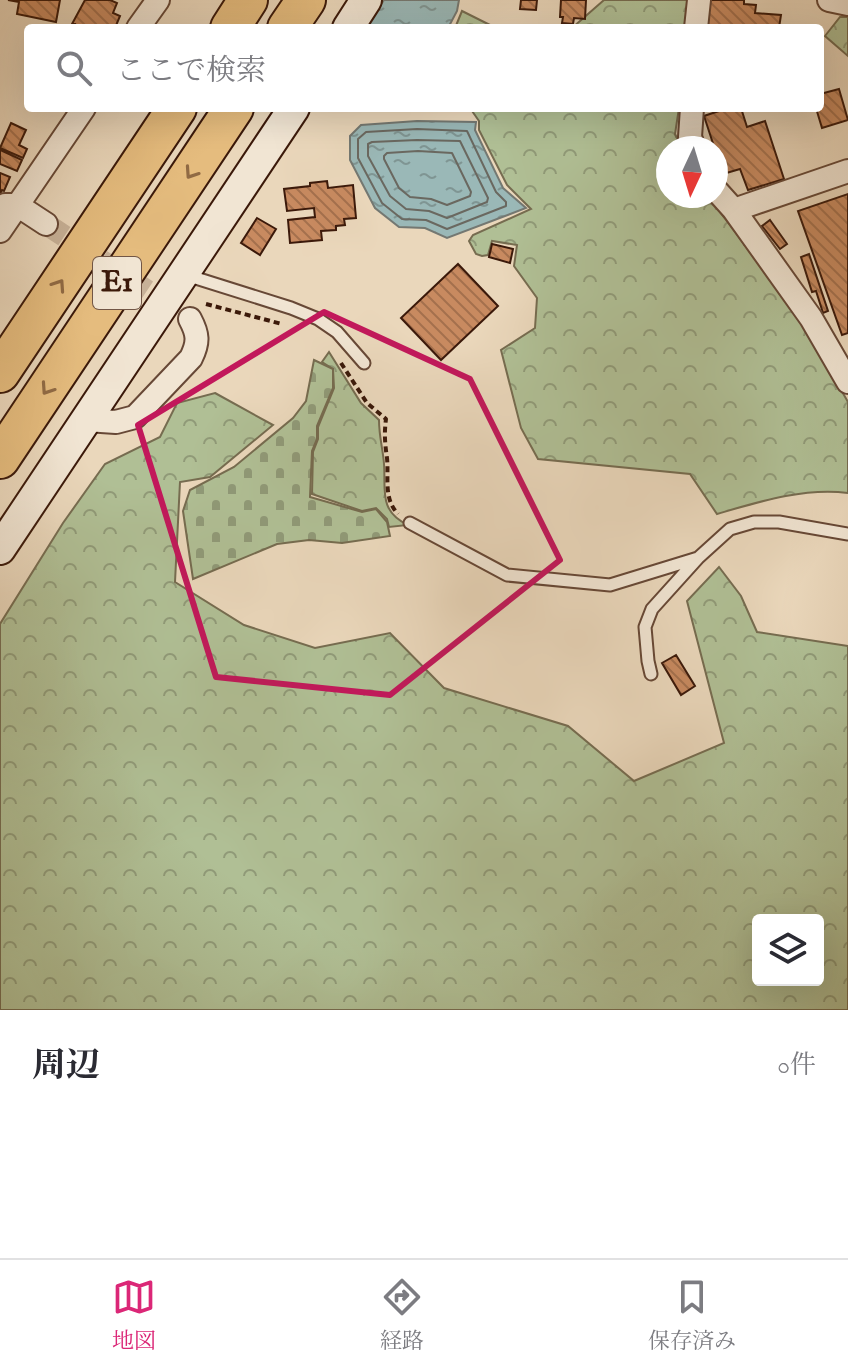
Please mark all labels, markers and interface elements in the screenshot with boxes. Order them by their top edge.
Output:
search box [24,24,824,112]
icon: search [52,46,96,90]
text: ここで検索 [116,53,266,91]
north arrow [656,136,728,208]
one-way arrow [186,164,201,179]
road number: E1 [93,257,141,309]
one-way arrow [49,279,64,294]
one-way arrow [41,381,56,395]
map controls [752,914,824,986]
button: layers [752,914,824,986]
text: 周辺 [32,1045,100,1088]
text: 0件 [777,1049,816,1082]
tab: 地図 [112,1275,156,1356]
tab: 経路 [380,1275,424,1356]
tab: 保存済み [648,1275,736,1356]

